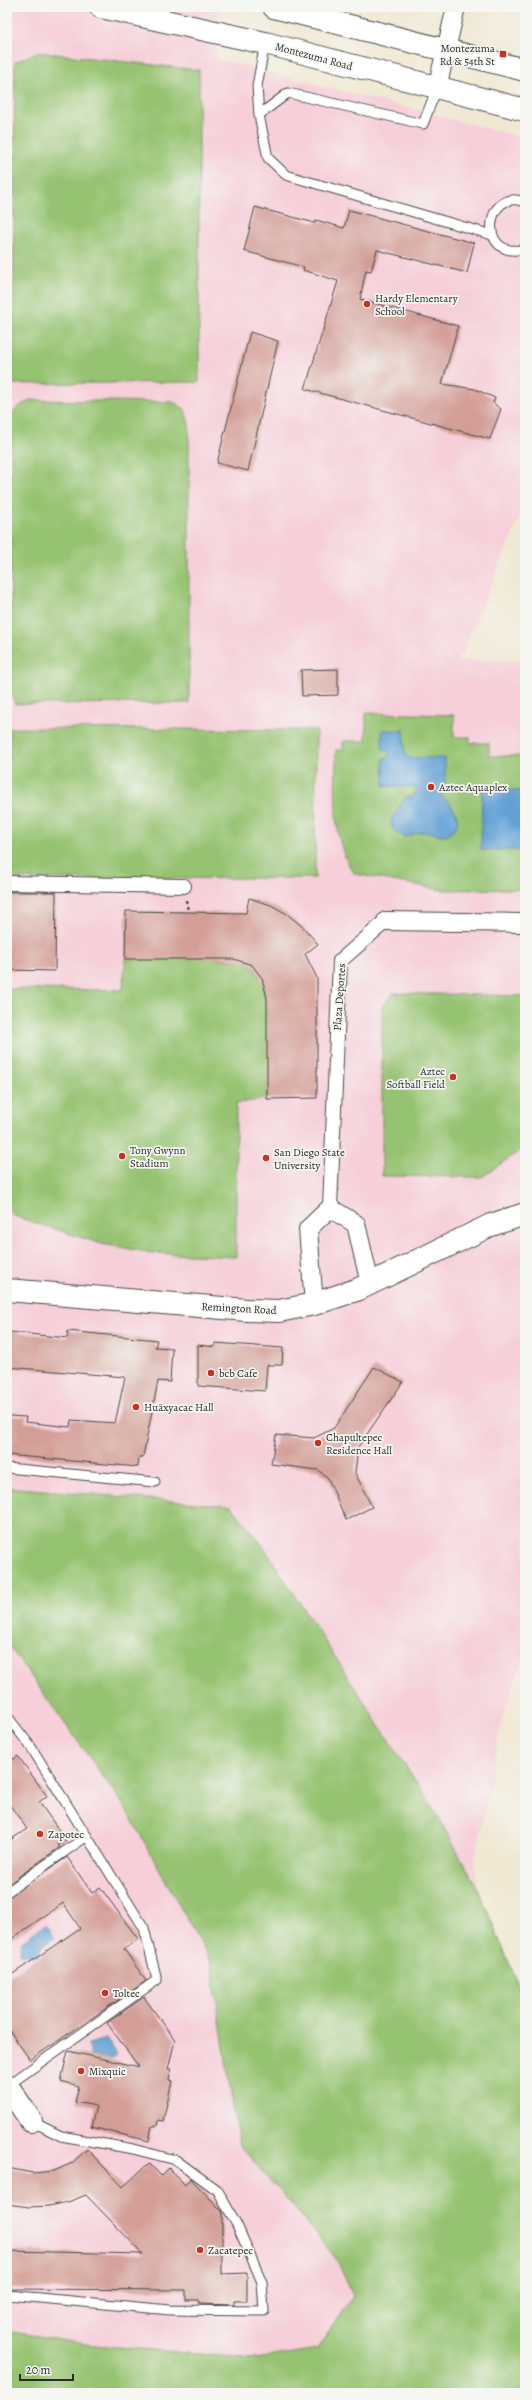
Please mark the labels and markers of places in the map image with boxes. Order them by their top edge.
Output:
place label: Montezuma Rd & 54th St [440,41,496,69]
marker: Montezuma Rd & 54th St [498,49,508,59]
place label: Hardy Elementary School [375,291,458,319]
marker: Hardy Elementary School [362,299,372,309]
place label: Aztec Aquaplex [438,780,508,795]
marker: Aztec Aquaplex [426,782,436,792]
place label: Aztec Softball Field [386,1064,445,1092]
marker: Aztec Softball Field [448,1072,458,1082]
place label: Tony Gwynn Stadium [130,1143,186,1171]
place label: San Diego State University [274,1145,345,1173]
marker: Tony Gwynn Stadium [117,1151,127,1161]
marker: San Diego State University [261,1153,271,1163]
place label: bcb Cafe [219,1366,257,1381]
marker: bcb Cafe [206,1368,216,1378]
place label: Huāxyacac Hall [144,1400,214,1415]
marker: Huāxyacac Hall [131,1402,141,1412]
place label: Chapultepec Residence Hall [326,1430,392,1458]
marker: Chapultepec Residence Hall [313,1438,323,1448]
place label: Zapotec [48,1827,84,1842]
marker: Zapotec [35,1829,45,1839]
place label: Toltec [113,1986,140,2001]
marker: Toltec [100,1988,110,1998]
place label: Mixquic [89,2064,126,2079]
marker: Mixquic [76,2066,86,2076]
place label: Zacatepec [208,2243,253,2258]
marker: Zacatepec [195,2245,205,2255]

